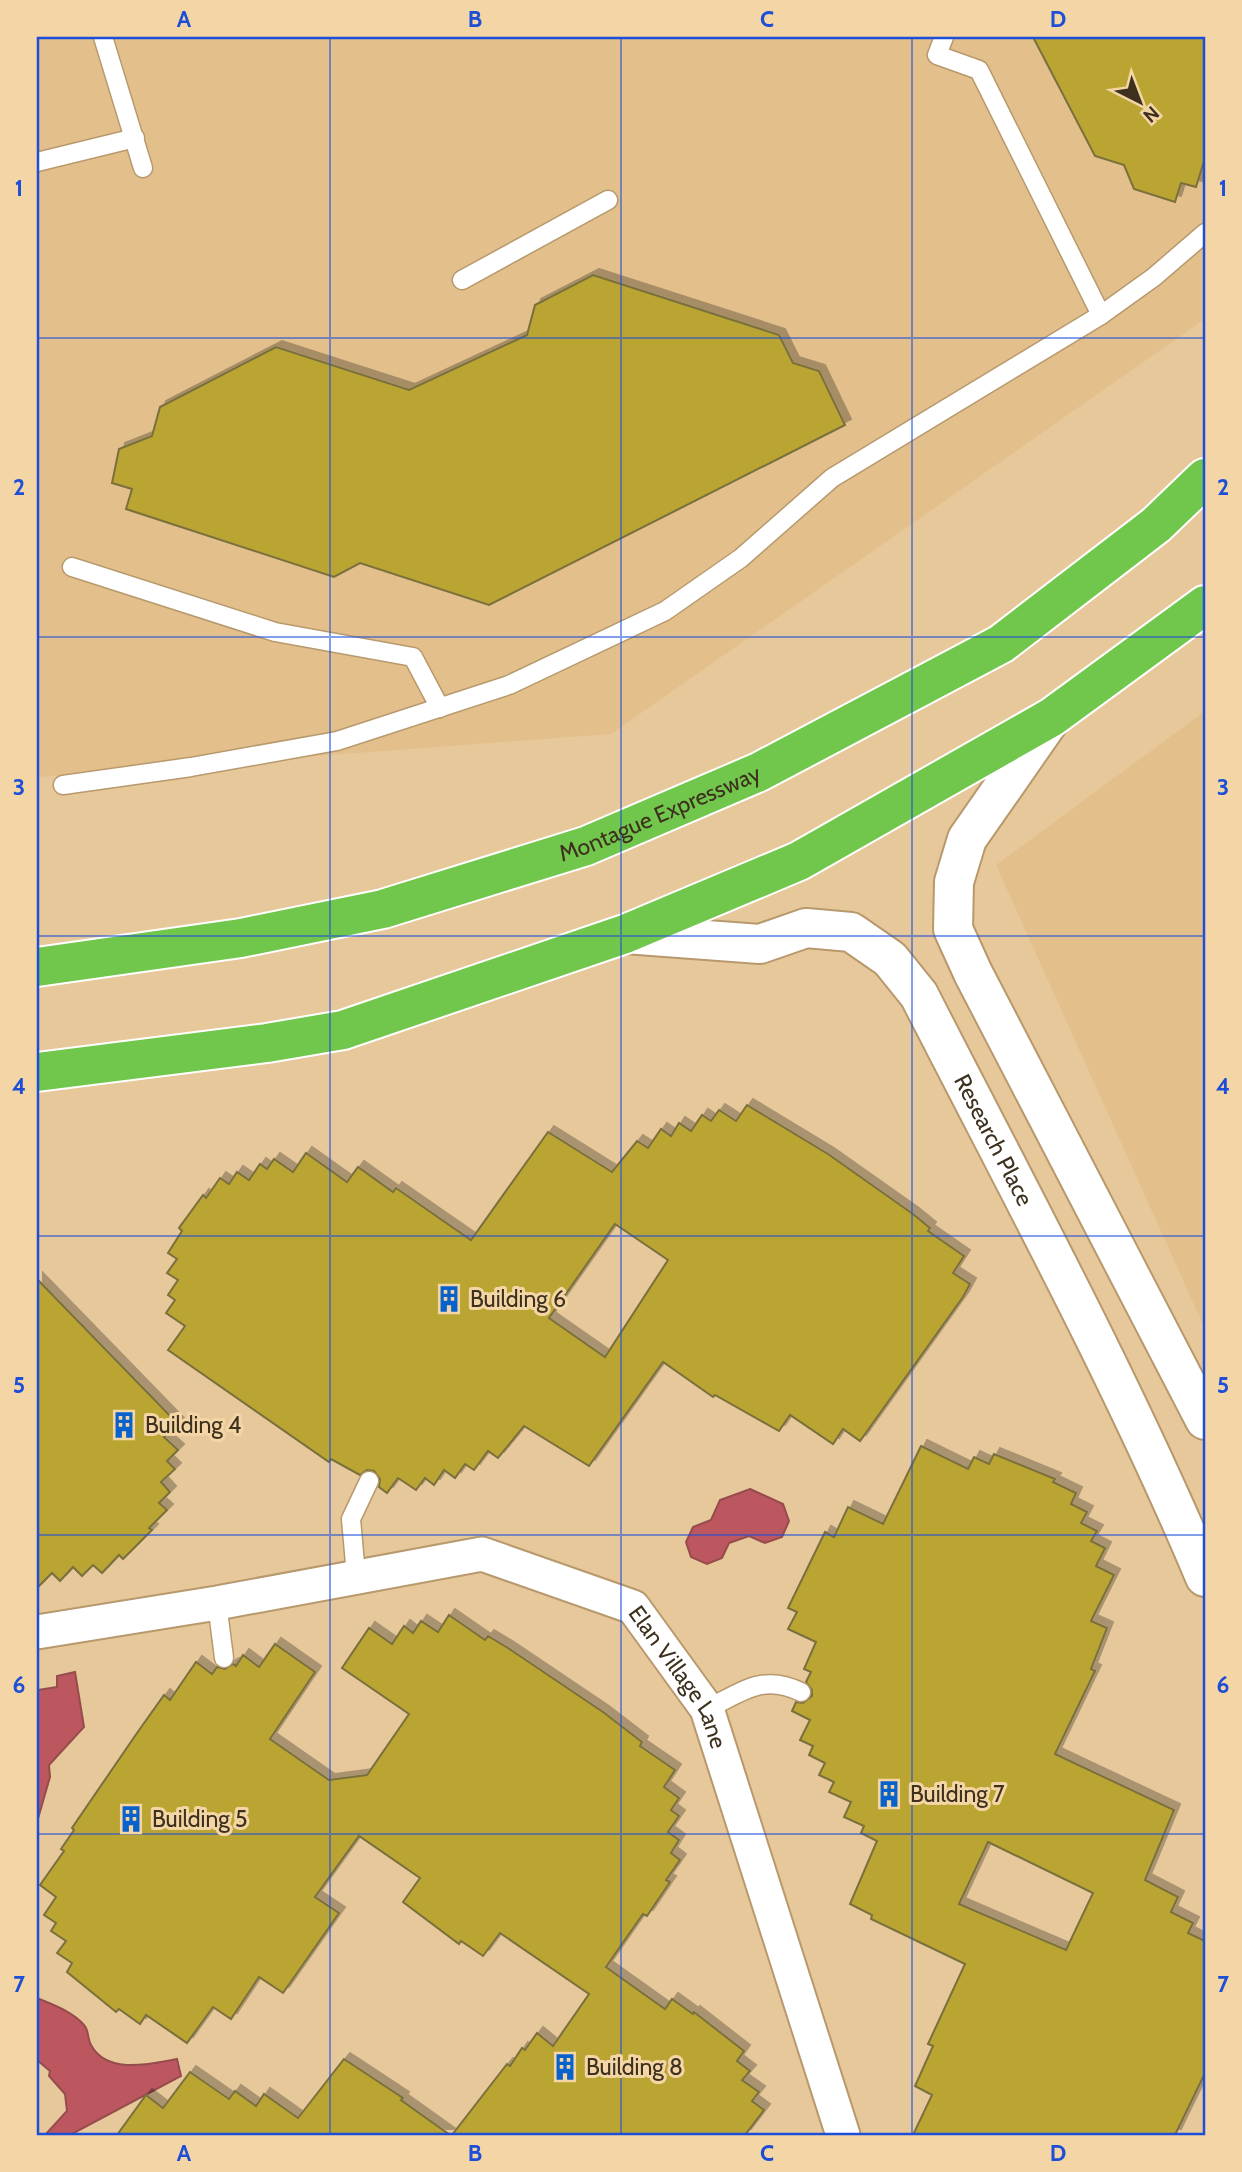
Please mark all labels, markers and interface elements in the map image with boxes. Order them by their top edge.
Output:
text: A [177,5,192,33]
text: B [468,5,482,33]
text: C [760,5,774,33]
text: D [1050,5,1066,33]
north arrow [1106,66,1176,136]
text: N [1138,101,1164,127]
text: 1 [15,174,23,202]
text: 1 [1219,174,1227,202]
text: 2 [13,473,25,501]
text: 2 [1217,473,1229,501]
street label: Montague Expressway [555,759,765,868]
text: 3 [13,773,25,801]
text: 3 [1217,773,1229,801]
street label: Research Place [948,1069,1039,1211]
text: 4 [12,1072,26,1100]
text: 4 [1216,1072,1230,1100]
building icon: Building 6 [434,1284,464,1314]
place label: Building 6 [470,1285,566,1313]
text: 5 [13,1371,25,1399]
text: 5 [1217,1371,1229,1399]
building icon: Building 4 [109,1410,139,1440]
place label: Building 4 [145,1411,241,1439]
street label: Elan Village Lane [623,1600,733,1752]
text: 6 [13,1671,25,1699]
text: 6 [1217,1671,1229,1699]
building icon: Building 7 [874,1779,904,1809]
place label: Building 7 [910,1780,1005,1808]
building icon: Building 5 [116,1804,146,1834]
place label: Building 5 [152,1805,247,1833]
text: 7 [13,1970,25,1998]
text: 7 [1217,1970,1229,1998]
building icon: Building 8 [550,2052,580,2082]
place label: Building 8 [586,2053,683,2081]
text: A [177,2139,192,2167]
text: B [468,2139,482,2167]
text: C [760,2139,774,2167]
text: D [1050,2139,1066,2167]

